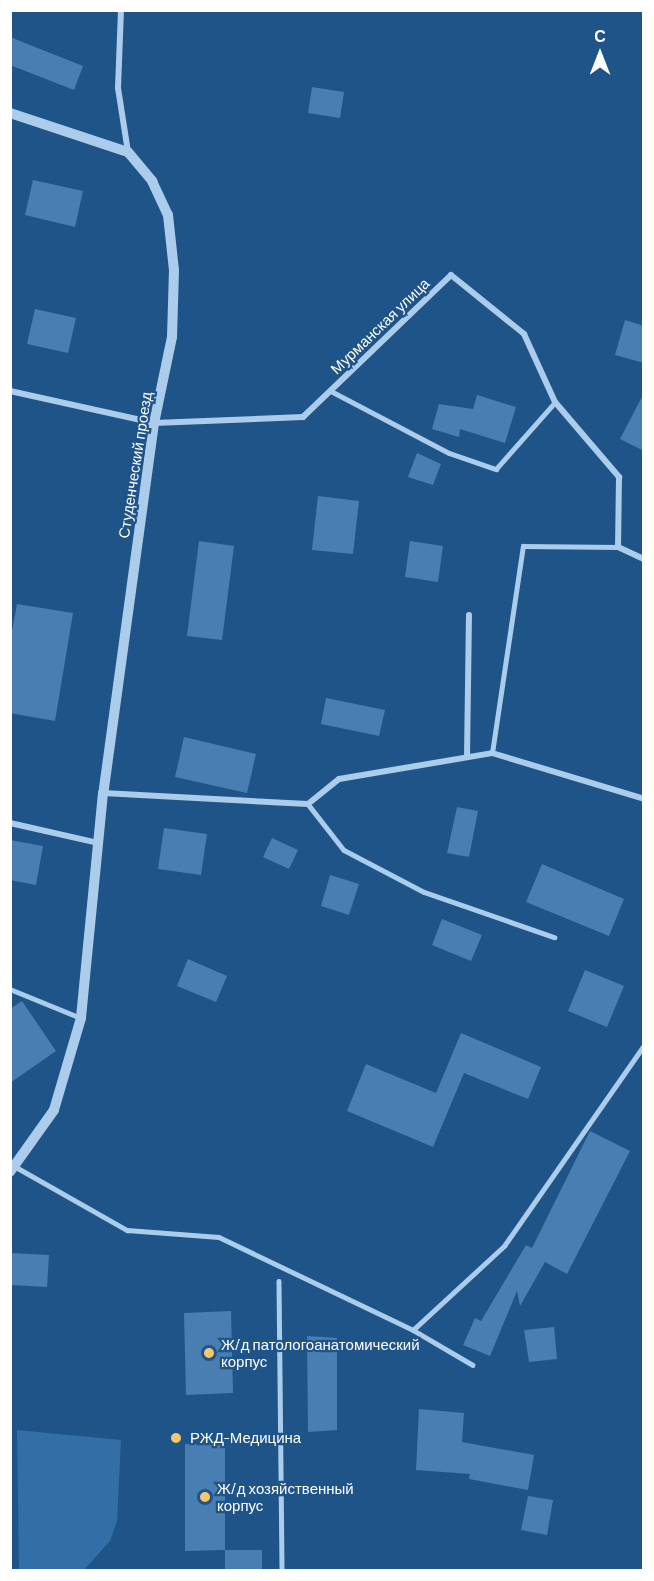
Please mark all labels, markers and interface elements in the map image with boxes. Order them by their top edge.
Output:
north arrow [570,24,630,84]
text: С [594,26,606,45]
street label: Мурманская улица [327,274,433,378]
street label: Студенческий проезд [115,390,155,540]
place label: Ж/д патологоанатомический корпус [221,1335,420,1370]
marker: Ж/д патологоанатомический корпус [202,1346,216,1360]
marker: РЖД-Медицина [167,1429,185,1447]
place label: РЖД-Медицина [190,1429,301,1447]
place label: Ж/д хозяйственный корпус [217,1479,354,1514]
marker: Ж/д хозяйственный корпус [198,1490,212,1504]

